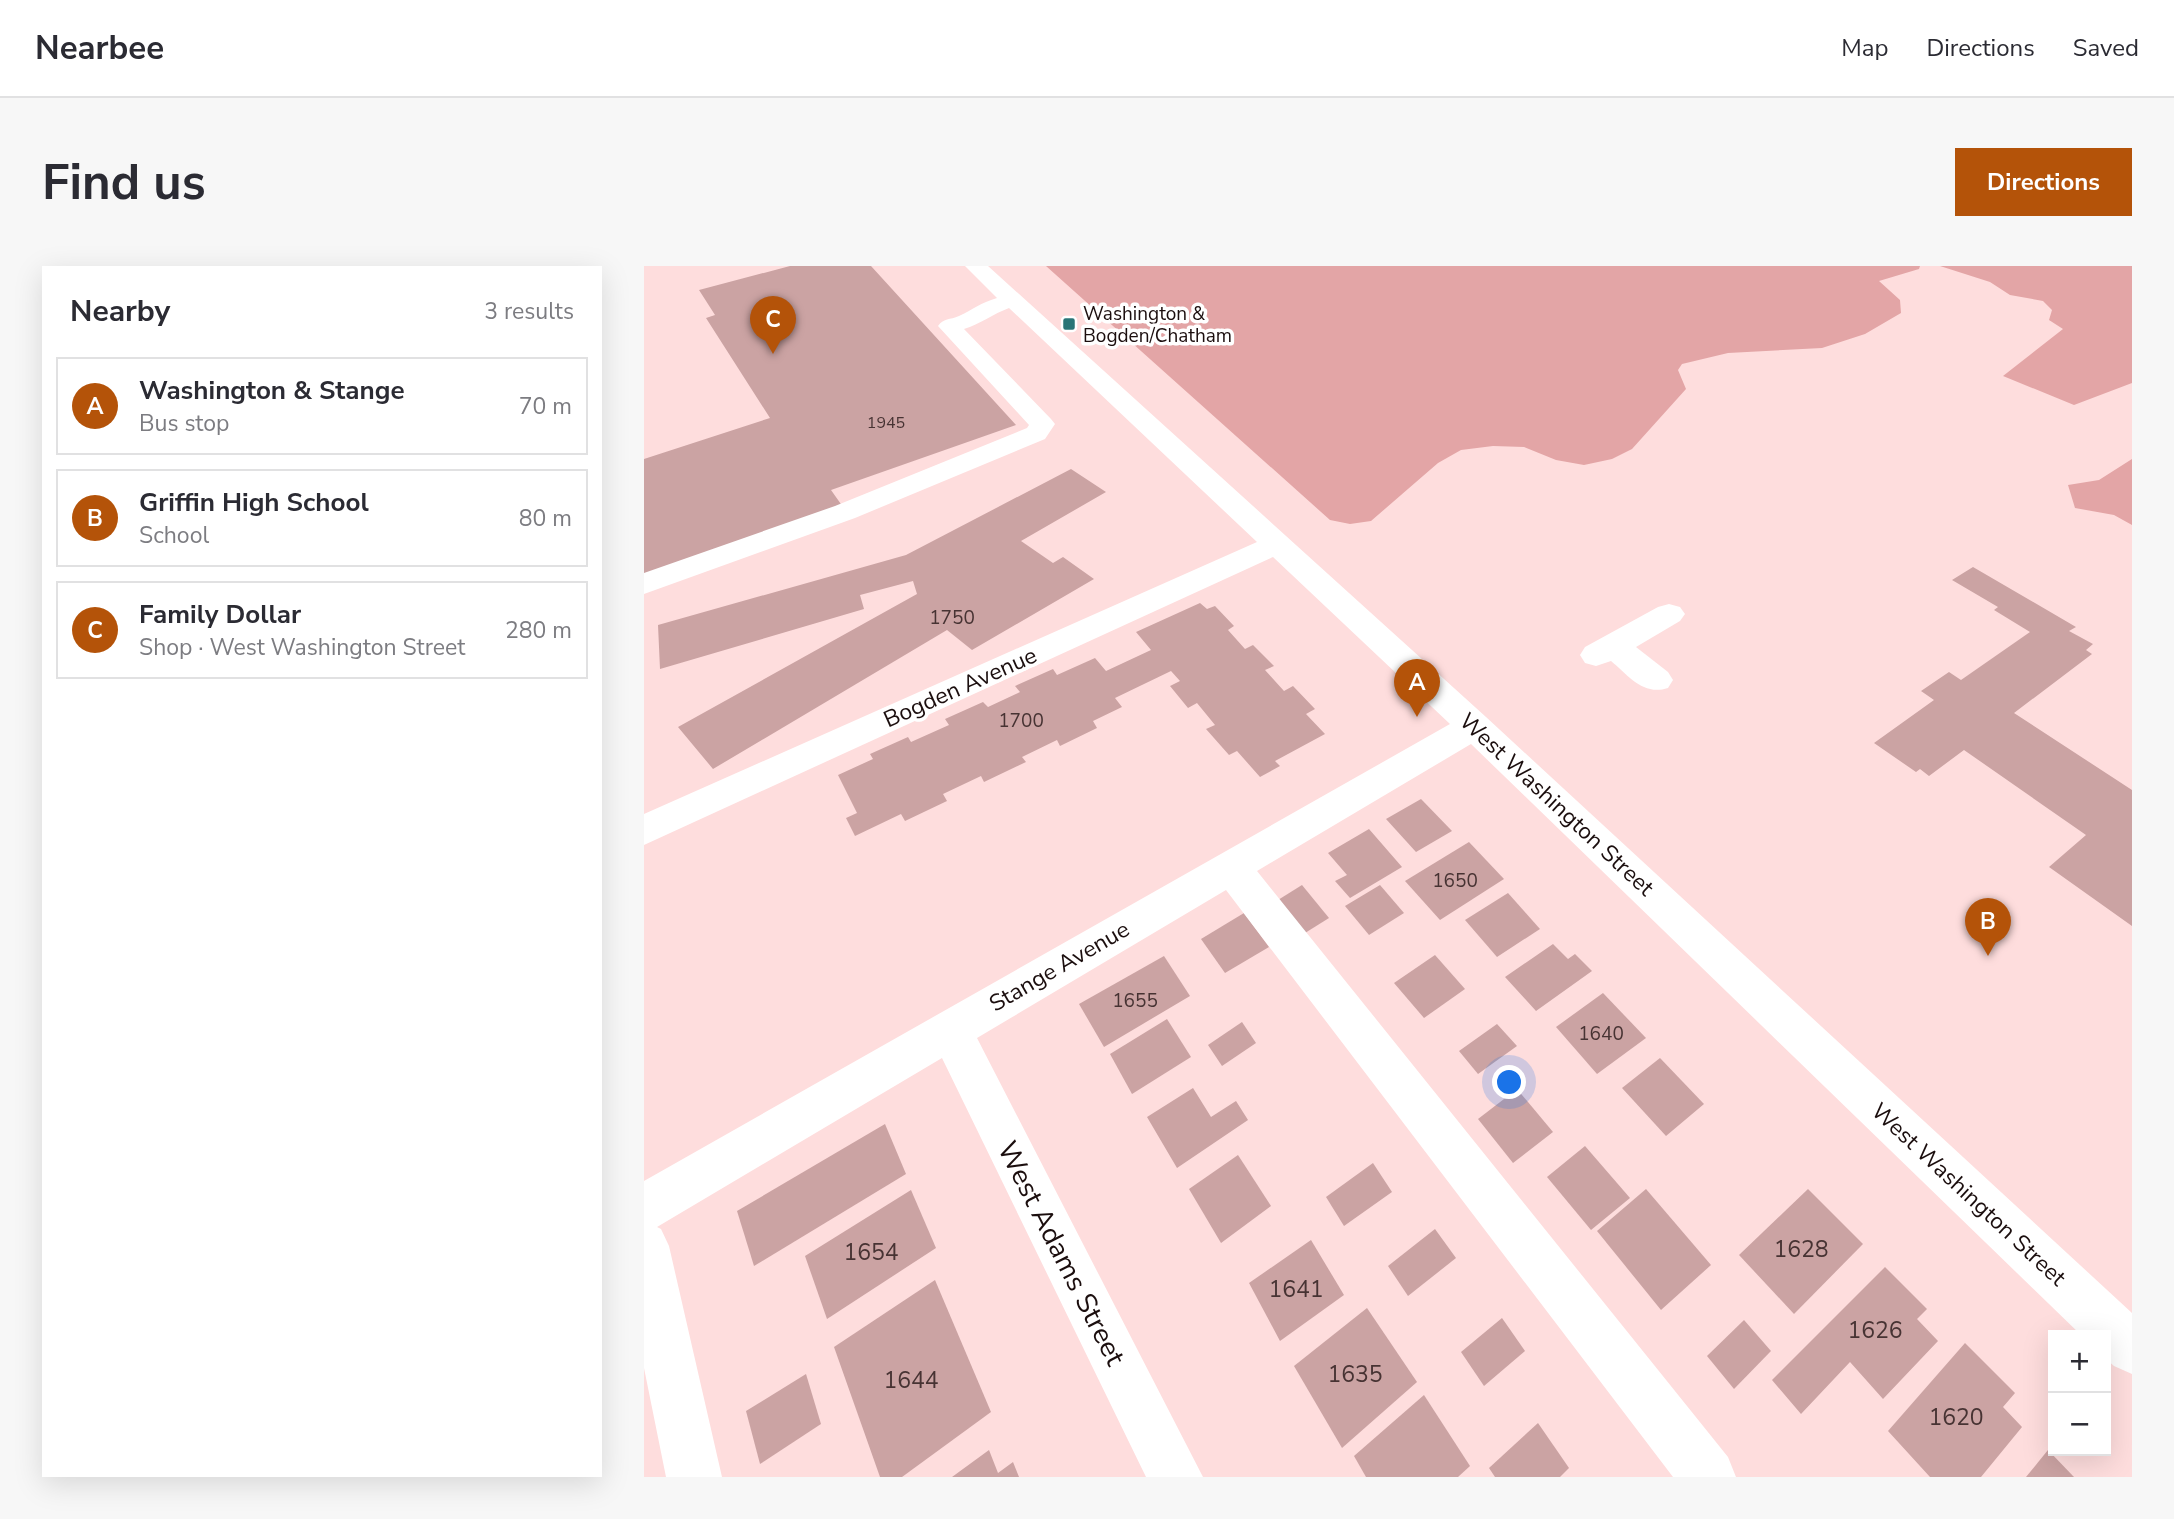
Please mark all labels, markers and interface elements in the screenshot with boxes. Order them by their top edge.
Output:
text: Nearbee [35,26,164,71]
text: Map [1841,32,1888,64]
text: Directions [1926,32,2035,64]
text: Saved [2073,32,2139,64]
button: Directions [1955,148,2132,216]
text: Find us [42,149,206,216]
text: Nearby [70,291,170,332]
text: 3 results [484,296,574,327]
pin: C [750,296,796,354]
place label: Washington & Bogden/Chatham [1083,301,1232,349]
marker: Washington & Bogden/Chatham [1061,316,1077,332]
text: Washington & Stange [139,373,405,408]
text: A [86,391,104,422]
text: 70 m [519,391,572,422]
text: Bus stop [139,408,230,439]
house number: 1945 [867,412,905,434]
text: Griffin High School [139,485,369,520]
text: B [87,503,103,534]
text: 80 m [519,503,572,534]
text: School [139,520,209,551]
text: Family Dollar [139,597,301,632]
house number: 1750 [929,605,975,631]
text: C [87,615,103,646]
text: 280 m [505,615,572,646]
text: Shop · West Washington Street [139,632,465,663]
street label: Bogden Avenue [879,640,1042,735]
pin: A [1394,659,1440,717]
street label: West Washington Street [1453,706,1661,904]
house number: 1700 [998,708,1044,734]
house number: 1650 [1432,868,1478,894]
pin: B [1965,898,2011,956]
street label: Stange Avenue [983,914,1135,1019]
house number: 1655 [1112,988,1158,1014]
house number: 1640 [1578,1021,1624,1047]
your location [1492,1065,1526,1099]
street label: West Washington Street [1865,1096,2073,1294]
street label: West Adams Street [988,1135,1134,1372]
house number: 1628 [1773,1234,1829,1265]
house number: 1654 [843,1237,899,1268]
house number: 1641 [1268,1274,1324,1305]
house number: 1626 [1847,1315,1903,1346]
map controls [2048,1330,2111,1456]
button: + [2048,1330,2111,1393]
house number: 1635 [1327,1359,1383,1390]
house number: 1644 [883,1365,939,1396]
button: − [2048,1393,2111,1456]
house number: 1620 [1928,1402,1984,1433]

